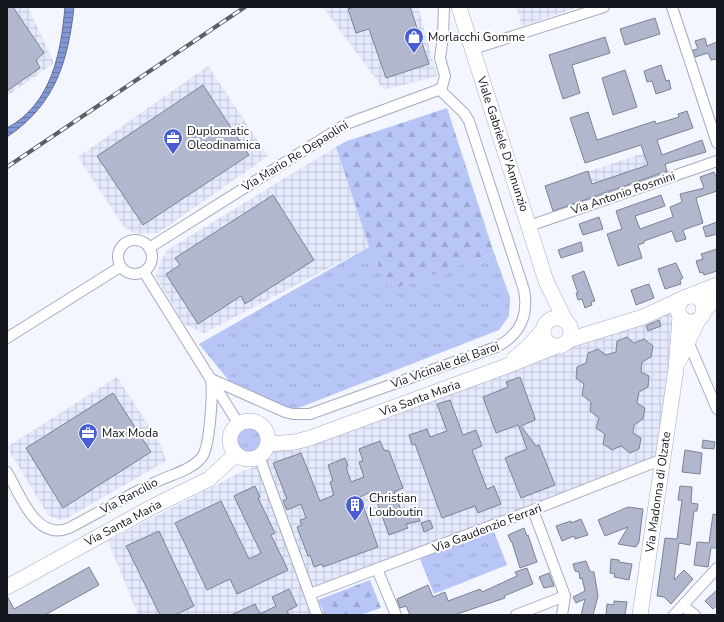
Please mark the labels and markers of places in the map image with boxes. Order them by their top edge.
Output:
shop icon: Morlacchi Gomme [403,26,425,54]
place label: Morlacchi Gomme [428,29,525,45]
place label: Duplomatic Oleodinamica [187,123,261,153]
office icon: Duplomatic Oleodinamica [162,127,184,155]
office icon: Max Moda [77,422,99,450]
place label: Max Moda [102,425,158,441]
place label: Christian Louboutin [369,490,423,520]
building icon: Christian Louboutin [344,494,366,522]

